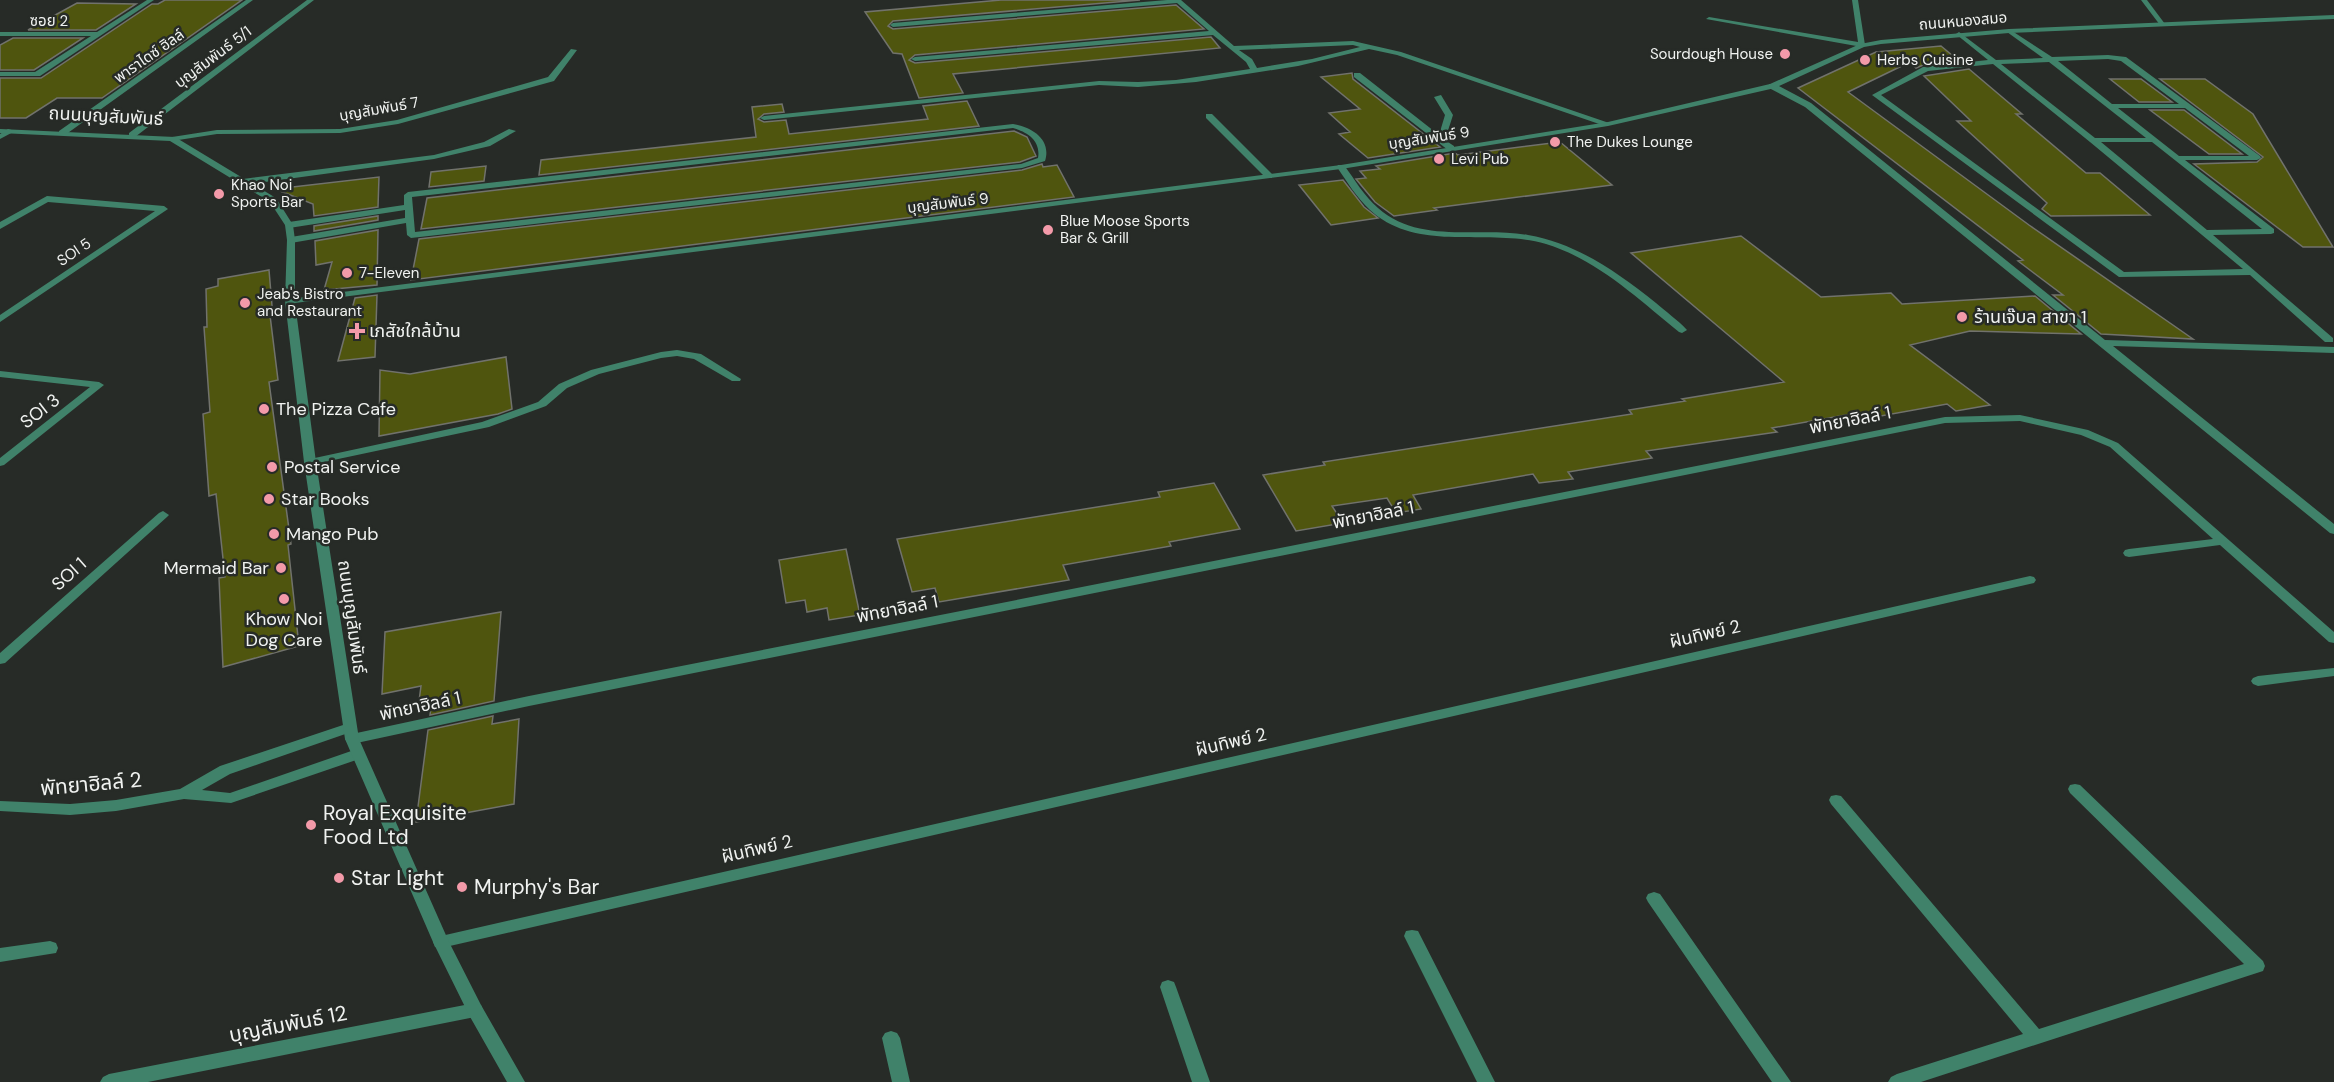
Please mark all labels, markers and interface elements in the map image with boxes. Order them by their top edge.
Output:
street label: ถนนหนองสมอ [1918,7,2008,35]
street label: ซอย 2 [30,11,68,31]
street label: บุญสัมพันธ์ 5/1 [170,21,256,93]
street label: พาราไดซ์ ฮิลล์ [110,24,188,88]
place label: Sourdough House [1650,44,1773,64]
marker: Sourdough House [1778,47,1792,61]
place label: Herbs Cuisine [1877,50,1973,70]
marker: Herbs Cuisine [1858,53,1872,67]
street label: บุญสัมพันธ์ 7 [338,92,420,126]
street label: ถนนบุญสัมพันธ์ [48,101,164,131]
street label: บุญสัมพันธ์ 9 [1387,122,1471,154]
place label: The Dukes Lounge [1567,132,1693,152]
marker: The Dukes Lounge [1548,135,1562,149]
place label: Levi Pub [1451,149,1509,169]
marker: Levi Pub [1432,152,1446,166]
place label: Khao Noi Sports Bar [231,175,304,212]
marker: Khao Noi Sports Bar [212,187,226,201]
street label: บุญสัมพันธ์ 9 [906,188,990,218]
place label: Blue Moose Sports Bar & Grill [1060,211,1190,248]
marker: Blue Moose Sports Bar & Grill [1041,223,1055,237]
street label: SOI 5 [53,233,95,271]
place label: 7-Eleven [359,263,419,283]
marker: 7-Eleven [340,266,354,280]
place label: Jeab's Bistro and Restaurant [257,284,362,321]
marker: Jeab's Bistro and Restaurant [238,296,252,310]
place label: ร้านเจ๊บล สาขา 1 [1974,305,2087,329]
marker: ร้านเจ๊บล สาขา 1 [1955,310,1969,324]
place label: เภสัชใกล้บ้าน [369,319,461,343]
marker: เภสัชใกล้บ้าน [350,324,364,338]
street label: SOI 3 [15,388,65,434]
place label: The Pizza Cafe [276,397,396,421]
street label: พัทยาฮิลล์ 1 [1807,400,1893,440]
marker: The Pizza Cafe [257,402,271,416]
place label: Postal Service [284,455,401,479]
marker: Postal Service [265,460,279,474]
place label: Star Books [281,487,370,511]
marker: Star Books [262,492,276,506]
street label: พัทยาฮิลล์ 1 [1330,495,1416,535]
place label: Mango Pub [286,522,378,546]
marker: Mango Pub [267,527,281,541]
street label: SOI 1 [46,552,92,596]
place label: Mermaid Bar [163,556,269,580]
street label: ถนนบุญสัมพันธ์ [332,558,372,676]
marker: Mermaid Bar [274,561,288,575]
street label: พัทยาฮิลล์ 1 [854,589,940,629]
marker: Khow Noi Dog Care [277,592,291,606]
place label: Khow Noi Dog Care [245,607,323,652]
street label: ฝันทิพย์ 2 [1667,614,1743,654]
street label: พัทยาฮิลล์ 1 [377,686,463,726]
street label: ฝันทิพย์ 2 [1193,722,1269,762]
street label: พัทยาฮิลล์ 2 [39,766,143,802]
place label: Royal Exquisite Food Ltd [323,799,467,851]
marker: Royal Exquisite Food Ltd [304,818,318,832]
street label: ฝันทิพย์ 2 [719,829,795,869]
place label: Star Light [351,864,444,892]
marker: Star Light [332,871,346,885]
place label: Murphy's Bar [474,873,600,901]
marker: Murphy's Bar [455,880,469,894]
street label: บุญสัมพันธ์ 12 [227,999,349,1049]

